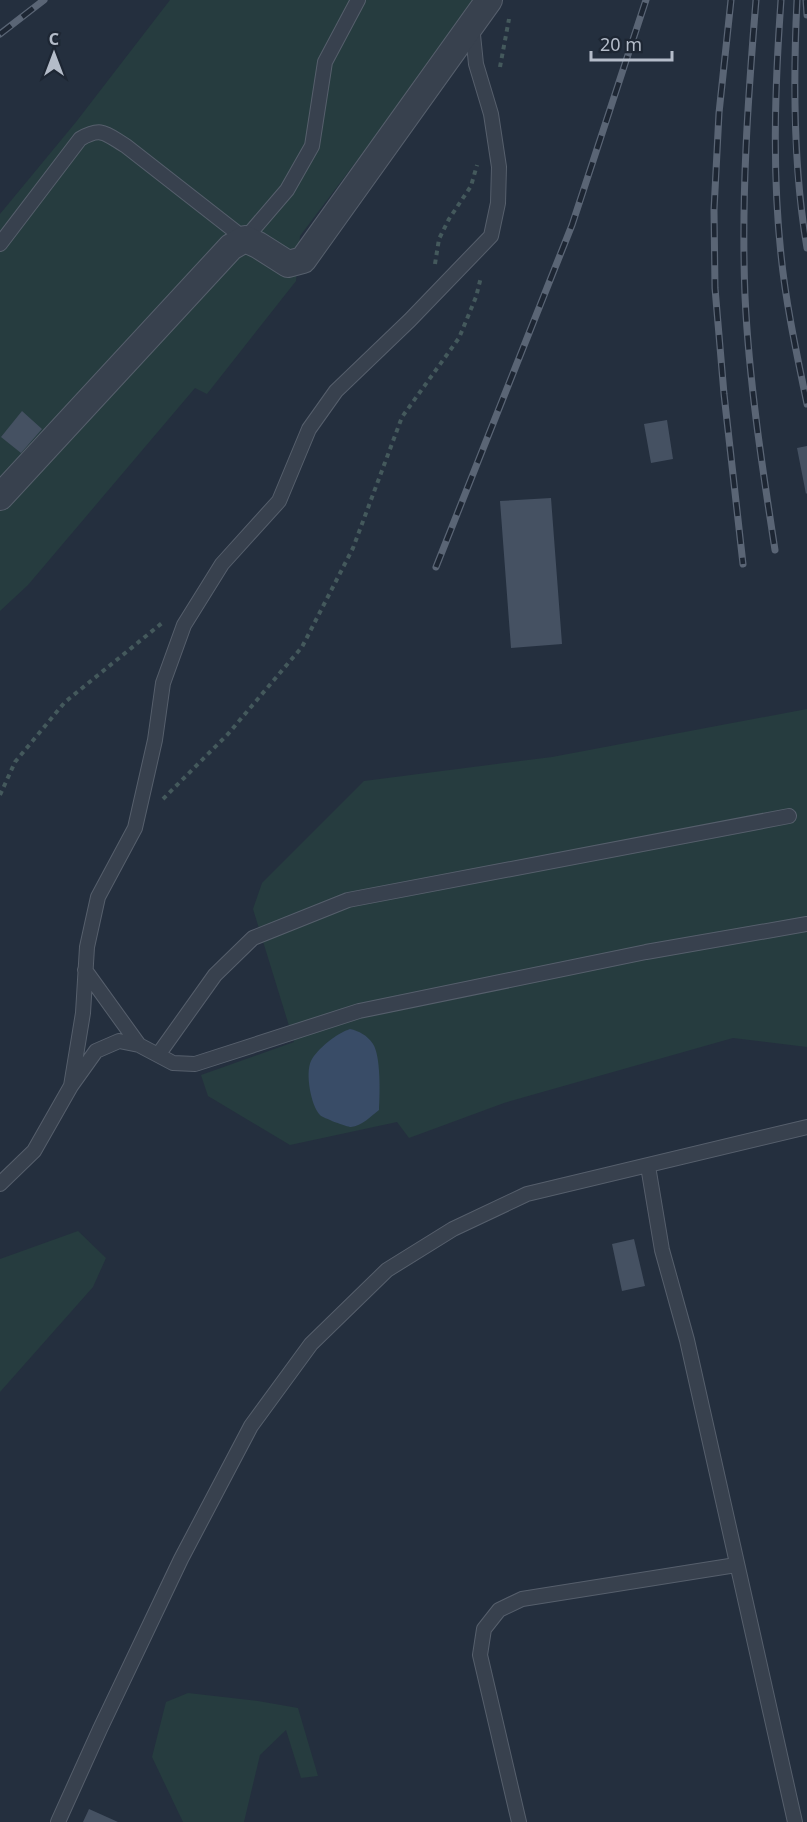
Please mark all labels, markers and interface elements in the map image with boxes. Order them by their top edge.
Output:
north arrow [24,24,84,84]
scale bar [591,24,672,62]
text: С [49,28,59,50]
text: 20 m [600,32,642,56]

